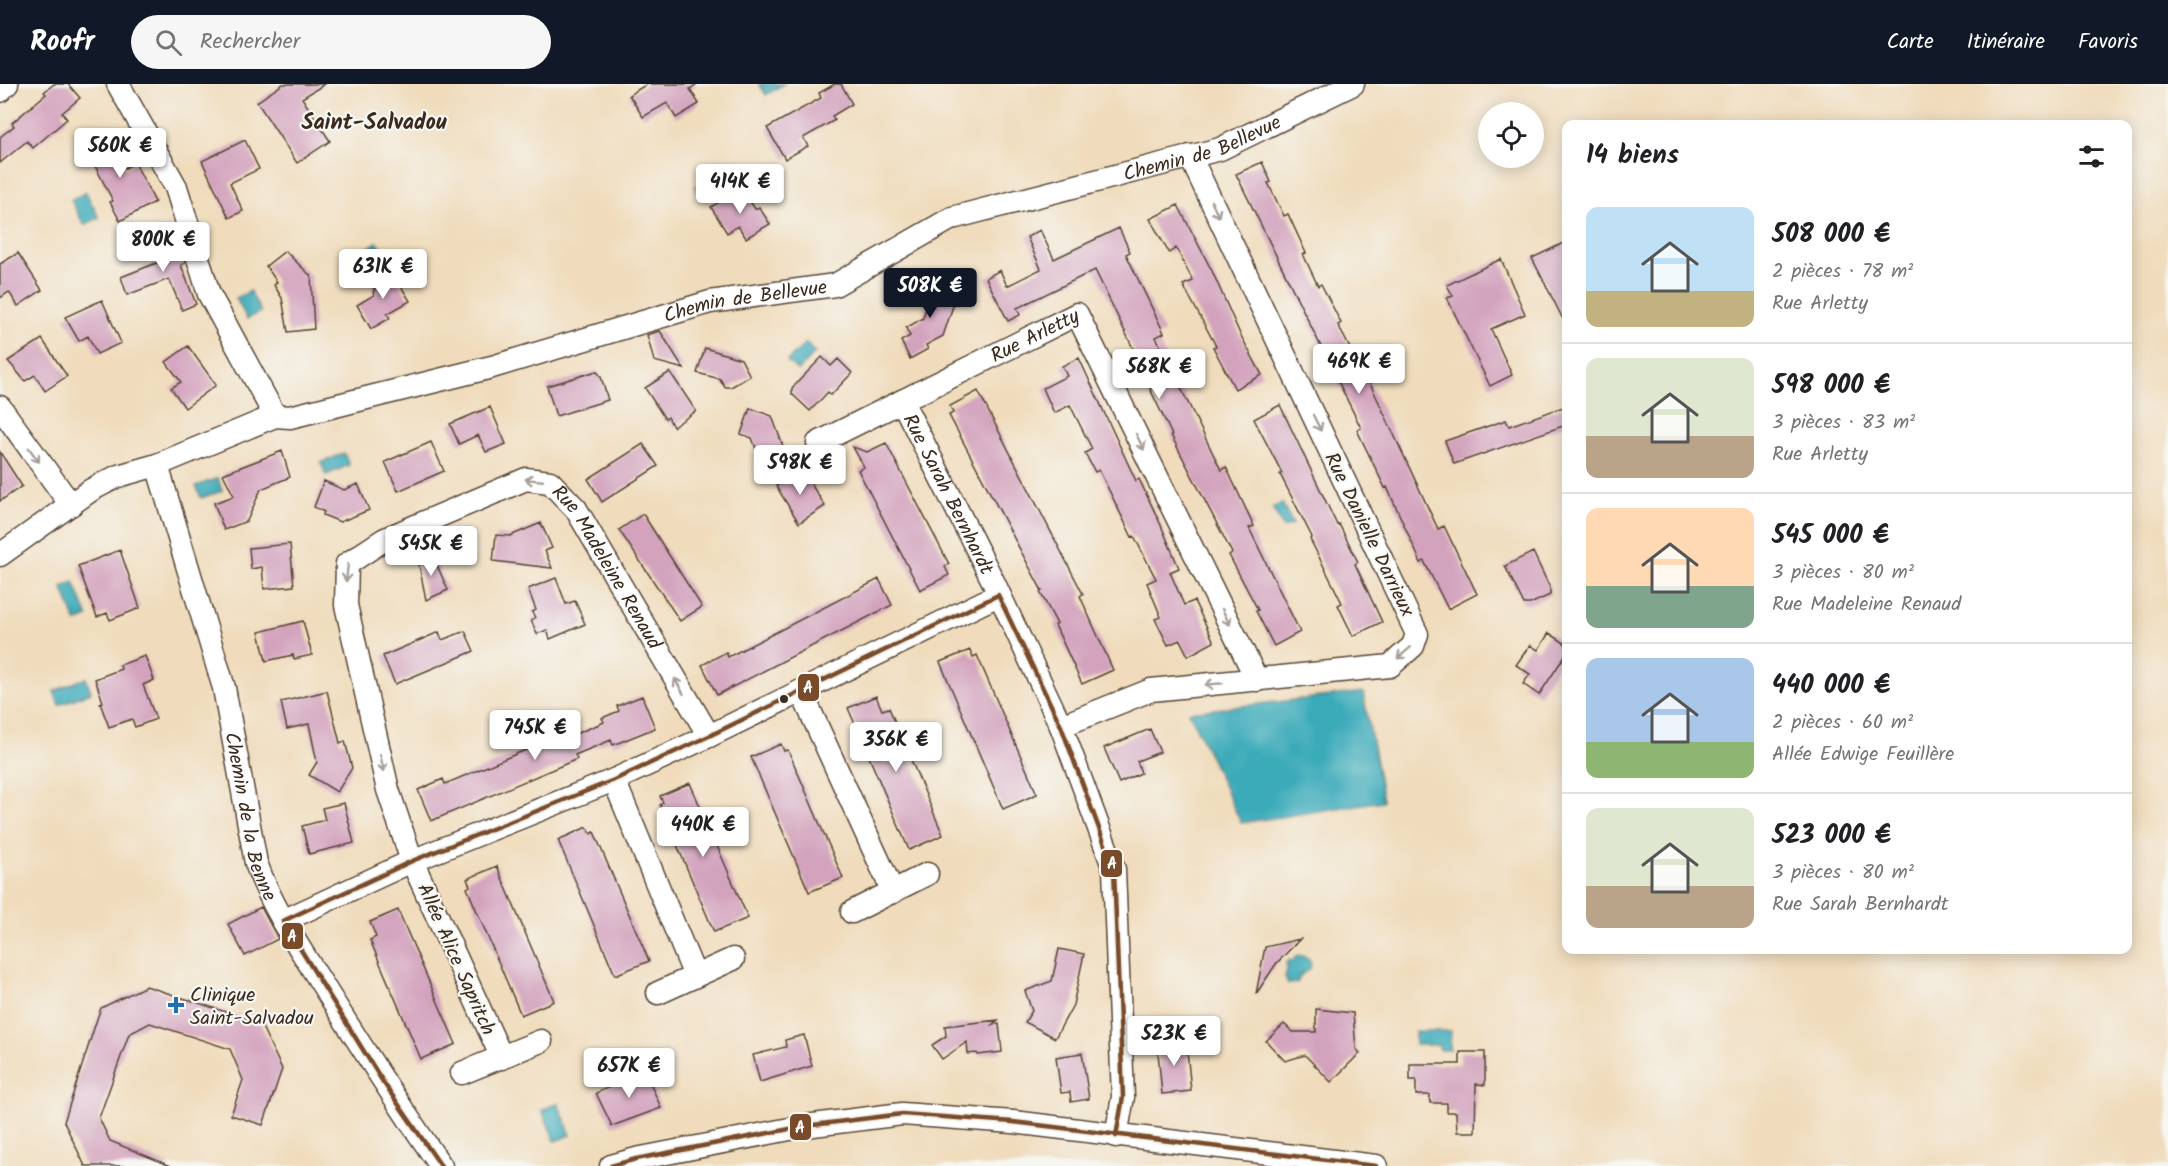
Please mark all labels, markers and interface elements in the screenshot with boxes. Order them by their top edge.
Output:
search box [131,15,551,69]
text: Roofr [30,20,95,65]
text: Rechercher [200,25,300,60]
icon: search [152,26,185,59]
text: Carte [1887,26,1934,59]
text: Itinéraire [1967,26,2045,59]
text: Favoris [2078,26,2138,59]
map controls [1478,102,1544,168]
button: locate [1478,102,1544,168]
district label: Saint-Salvadou [301,106,447,141]
street label: Chemin de Bellevue [1120,107,1287,191]
pin: 560K € [71,128,169,179]
text: 560K € [88,131,152,163]
text: 14 biens [1586,135,1679,177]
icon: filters [2075,140,2108,173]
pin: 414K € [691,164,789,215]
text: 414K € [710,167,770,199]
one-way arrow [1210,200,1221,218]
text: 508 000 € [1772,214,1890,256]
pin: 800K € [114,222,212,273]
text: 800K € [131,225,195,257]
icon: home [1634,231,1706,303]
pin: 631K € [334,249,432,300]
text: 631K € [353,252,413,284]
text: 2 pièces · 78 m² [1772,256,1913,288]
pin: 508K € [881,268,979,319]
text: 508K € [898,271,962,303]
street label: Chemin de Bellevue [660,272,829,333]
text: Rue Arletty [1772,288,1868,320]
street label: Rue Arletty [985,301,1086,373]
pin: 469K € [1310,344,1408,395]
text: 469K € [1327,347,1391,379]
pin: 568K € [1110,349,1208,400]
text: 568K € [1126,352,1192,384]
text: 598 000 € [1772,365,1890,407]
icon: home [1634,382,1706,454]
text: 3 pièces · 83 m² [1772,407,1915,439]
street label: Rue Sarah Bernhardt [893,409,1001,581]
one-way arrow [1312,414,1324,432]
one-way arrow [1135,433,1146,451]
text: Rue Arletty [1772,439,1868,471]
pin: 598K € [751,445,849,496]
one-way arrow [28,446,40,462]
street label: Rue Danielle Darrieux [1315,447,1422,623]
text: 598K € [768,448,832,480]
one-way arrow [525,475,545,486]
street label: Rue Madeleine Renaud [543,478,669,657]
text: 545 000 € [1772,515,1889,557]
pin: 545K € [382,526,480,577]
text: 545K € [399,529,463,561]
icon: home [1634,532,1706,604]
text: 3 pièces · 80 m² [1772,557,1914,589]
one-way arrow [341,563,352,582]
text: Rue Madeleine Renaud [1772,589,1961,621]
one-way arrow [1220,608,1232,626]
one-way arrow [1396,647,1412,660]
text: 440 000 € [1772,665,1890,707]
line badge: A [797,673,820,702]
text: A [803,676,813,701]
one-way arrow [673,678,685,695]
one-way arrow [1205,679,1225,690]
icon: home [1634,682,1706,754]
unlabelled marker [778,693,790,705]
text: 2 pièces · 60 m² [1772,707,1913,739]
pin: 745K € [486,710,584,761]
text: 745K € [504,713,566,745]
pin: 356K € [847,722,945,773]
text: 356K € [864,725,928,757]
street label: Chemin de la Benne [214,730,284,907]
text: Allée Edwige Feuillère [1772,739,1954,771]
one-way arrow [377,753,388,772]
pin: 440K € [654,807,752,858]
text: 440K € [671,810,735,842]
text: 523 000 € [1772,815,1891,857]
icon: home [1634,832,1706,904]
line badge: A [1100,849,1123,878]
text: A [1107,852,1117,877]
text: 3 pièces · 80 m² [1772,857,1914,889]
street label: Allée Alice Sapritch [407,878,503,1041]
text: Rue Sarah Bernhardt [1772,889,1949,921]
line badge: A [281,922,304,950]
text: A [287,925,297,950]
place label: Clinique Saint-Salvadou [190,980,314,1035]
marker: Clinique Saint-Salvadou [167,996,185,1014]
pin: 523K € [1125,1016,1223,1067]
text: 523K € [1141,1019,1207,1051]
pin: 657K € [580,1048,678,1099]
text: 657K € [598,1051,660,1083]
line badge: A [789,1113,812,1141]
text: A [795,1116,805,1141]

